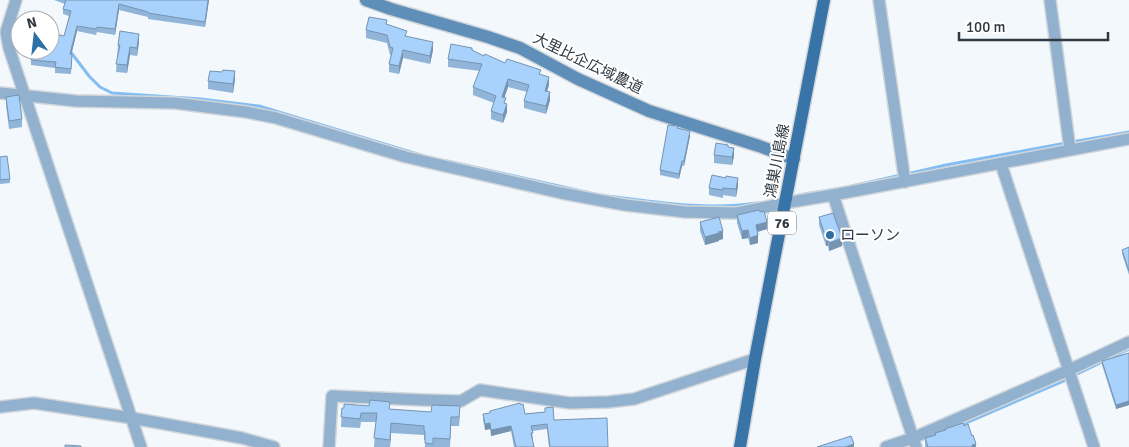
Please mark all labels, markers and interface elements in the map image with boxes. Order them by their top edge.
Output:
north arrow [10,10,60,60]
scale bar [959,10,1108,42]
text: N [25,13,39,32]
text: 100 m [966,18,1006,36]
street label: 大里比企広域農道 [530,29,646,97]
street label: 鴻巣川島線 [761,122,793,200]
road number: 76 [768,212,796,234]
place label: ローソン [840,226,900,244]
marker: ローソン [824,229,836,241]

